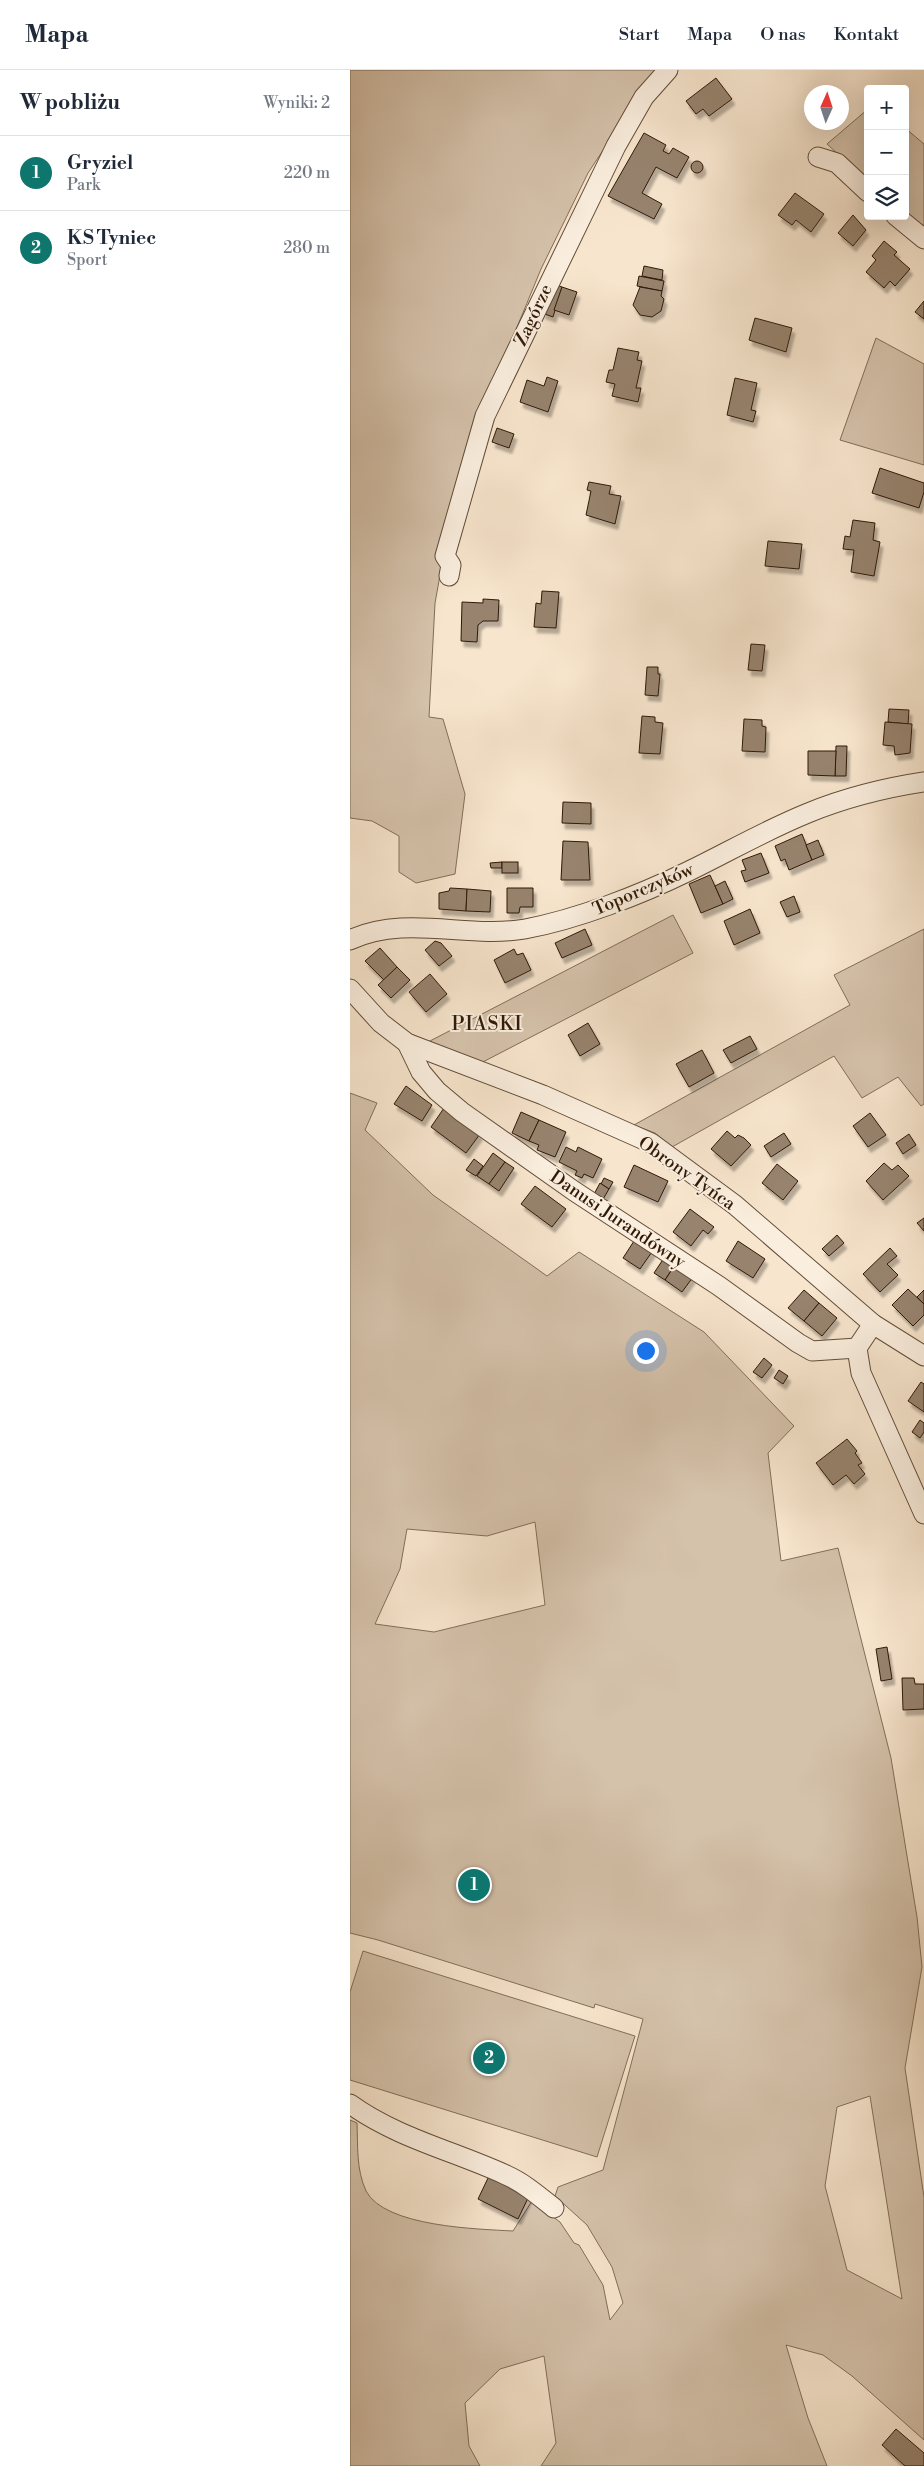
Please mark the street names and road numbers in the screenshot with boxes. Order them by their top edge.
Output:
street label: Zagórze [509,281,558,350]
street label: Toporczyków [589,858,698,921]
street label: Obrony Tyńca [633,1131,741,1216]
street label: Danusi Jurandówny [545,1165,690,1274]

